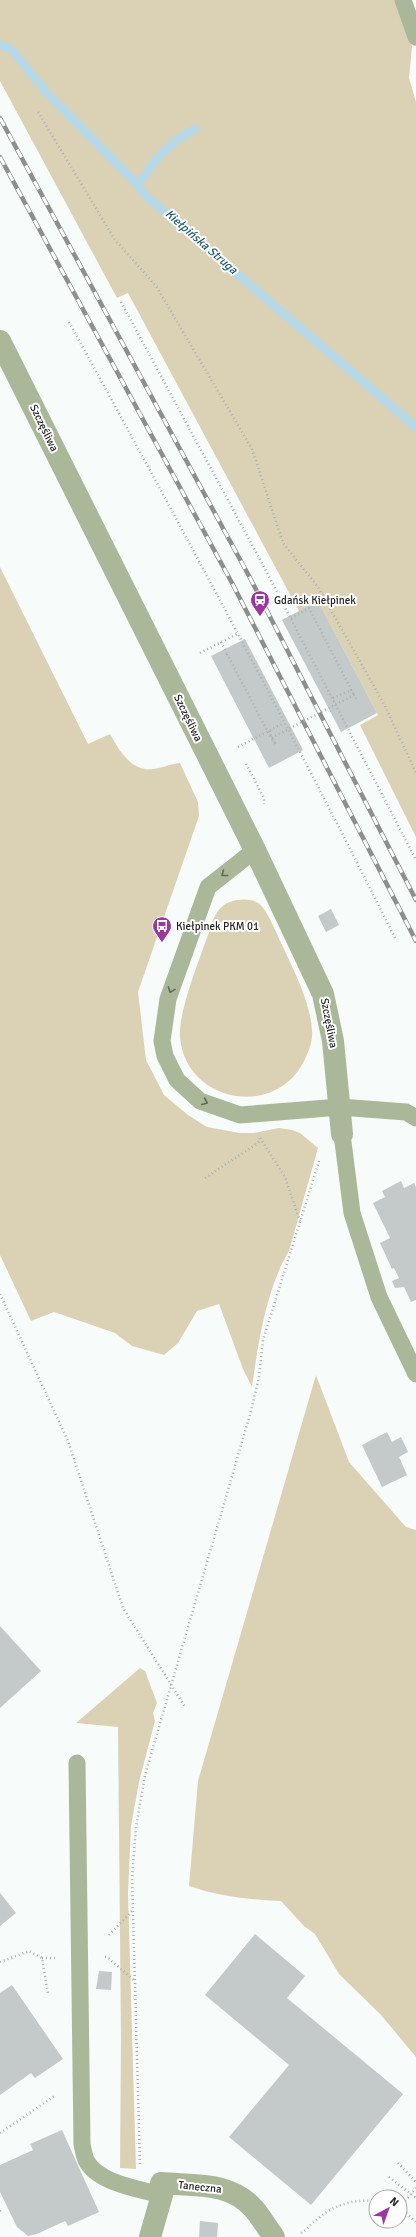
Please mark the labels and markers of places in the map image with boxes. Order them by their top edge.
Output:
station icon: Gdańsk Kiełpinek [249,589,271,617]
place label: Gdańsk Kiełpinek [274,594,356,607]
bus stop icon: Kiełpinek PKM 01 [151,915,173,943]
place label: Kiełpinek PKM 01 [176,920,259,933]

